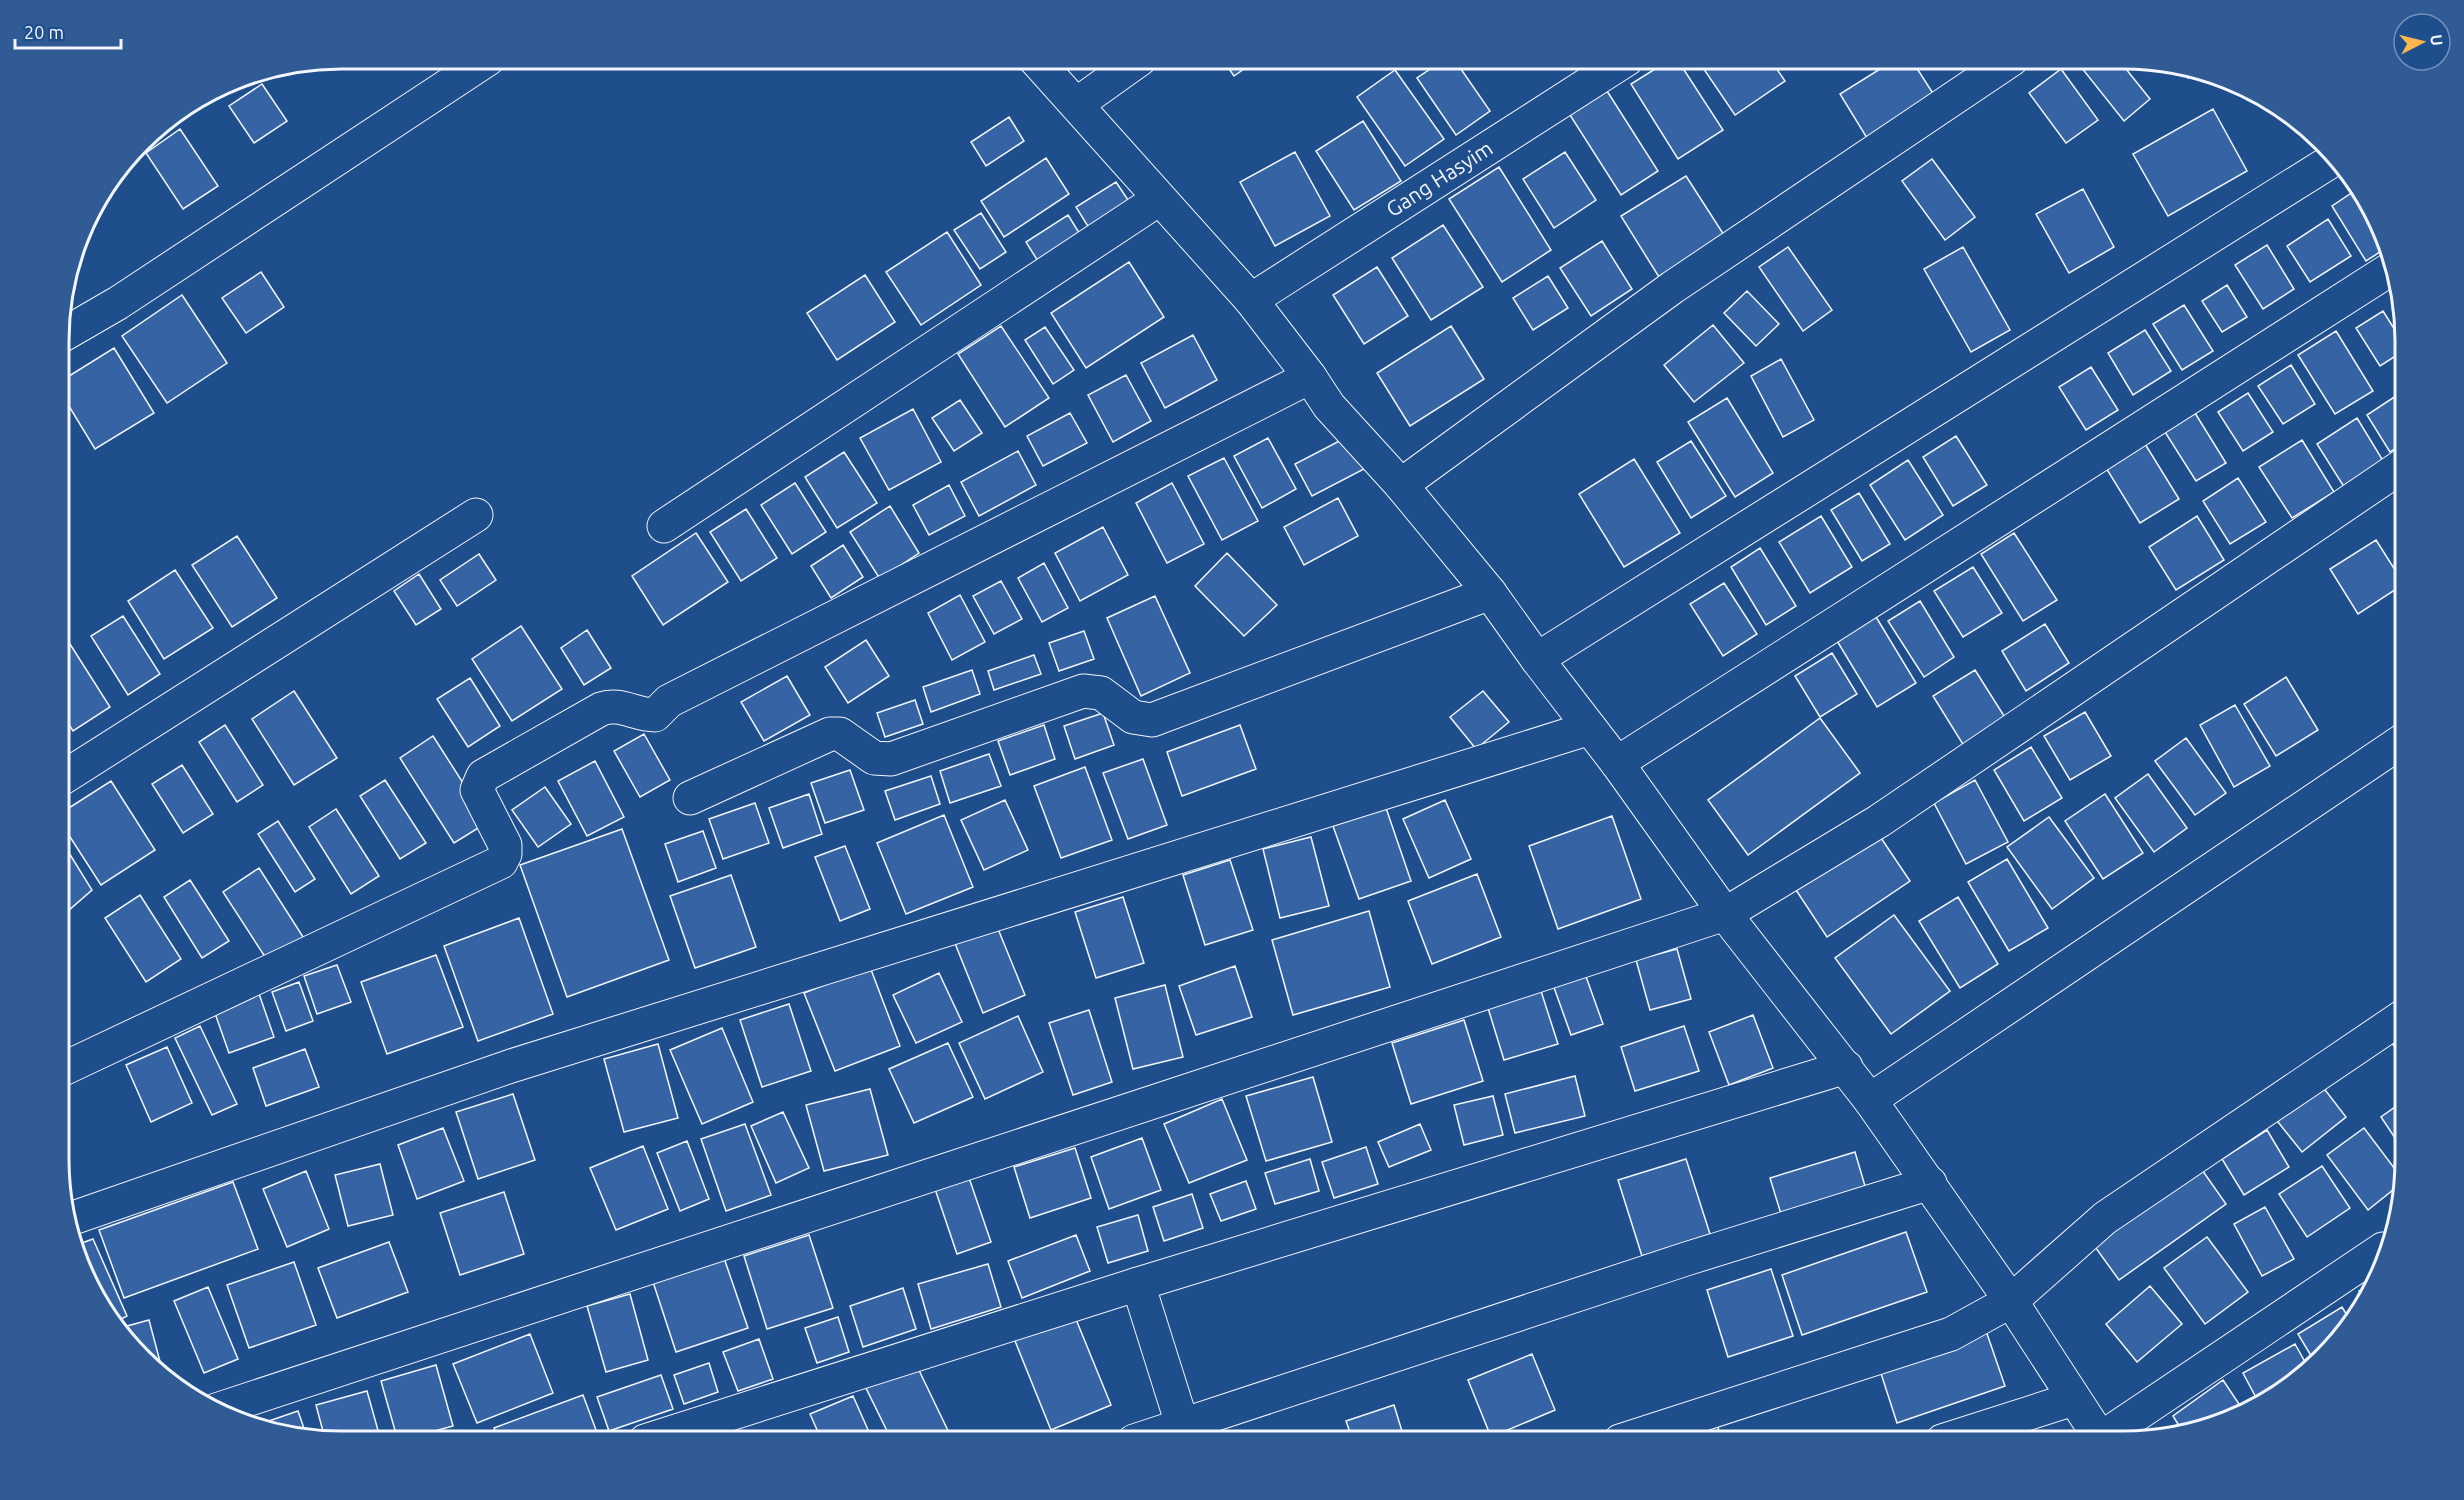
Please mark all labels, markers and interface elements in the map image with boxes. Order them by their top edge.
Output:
scale bar [15,12,122,50]
north arrow [2392,12,2452,72]
text: 20 m [24,22,64,42]
text: U [2427,34,2447,47]
street label: Gang Hasyim [1381,135,1497,221]

